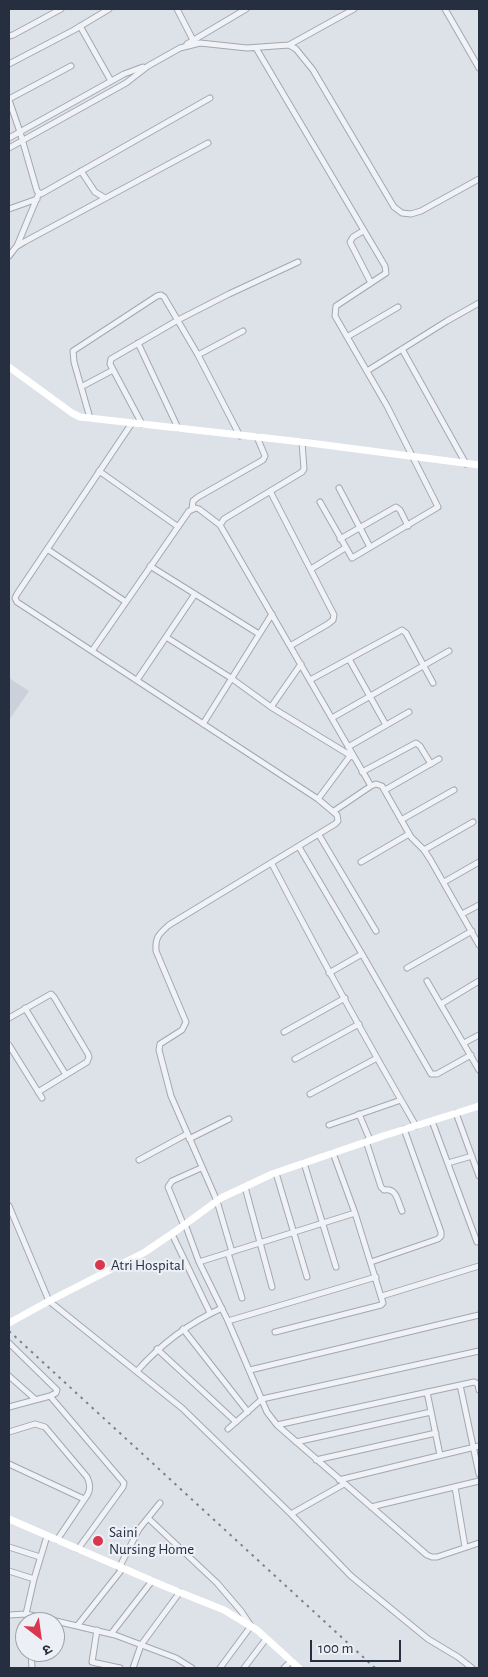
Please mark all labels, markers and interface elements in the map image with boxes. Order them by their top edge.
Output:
place label: Atri Hospital [111,1256,185,1274]
marker: Atri Hospital [93,1258,107,1272]
place label: Saini Nursing Home [109,1523,194,1558]
marker: Saini Nursing Home [91,1534,105,1548]
north arrow [15,1612,65,1662]
scale bar [313,1630,404,1662]
text: उ [40,1641,54,1657]
text: 100 m [318,1641,353,1656]

